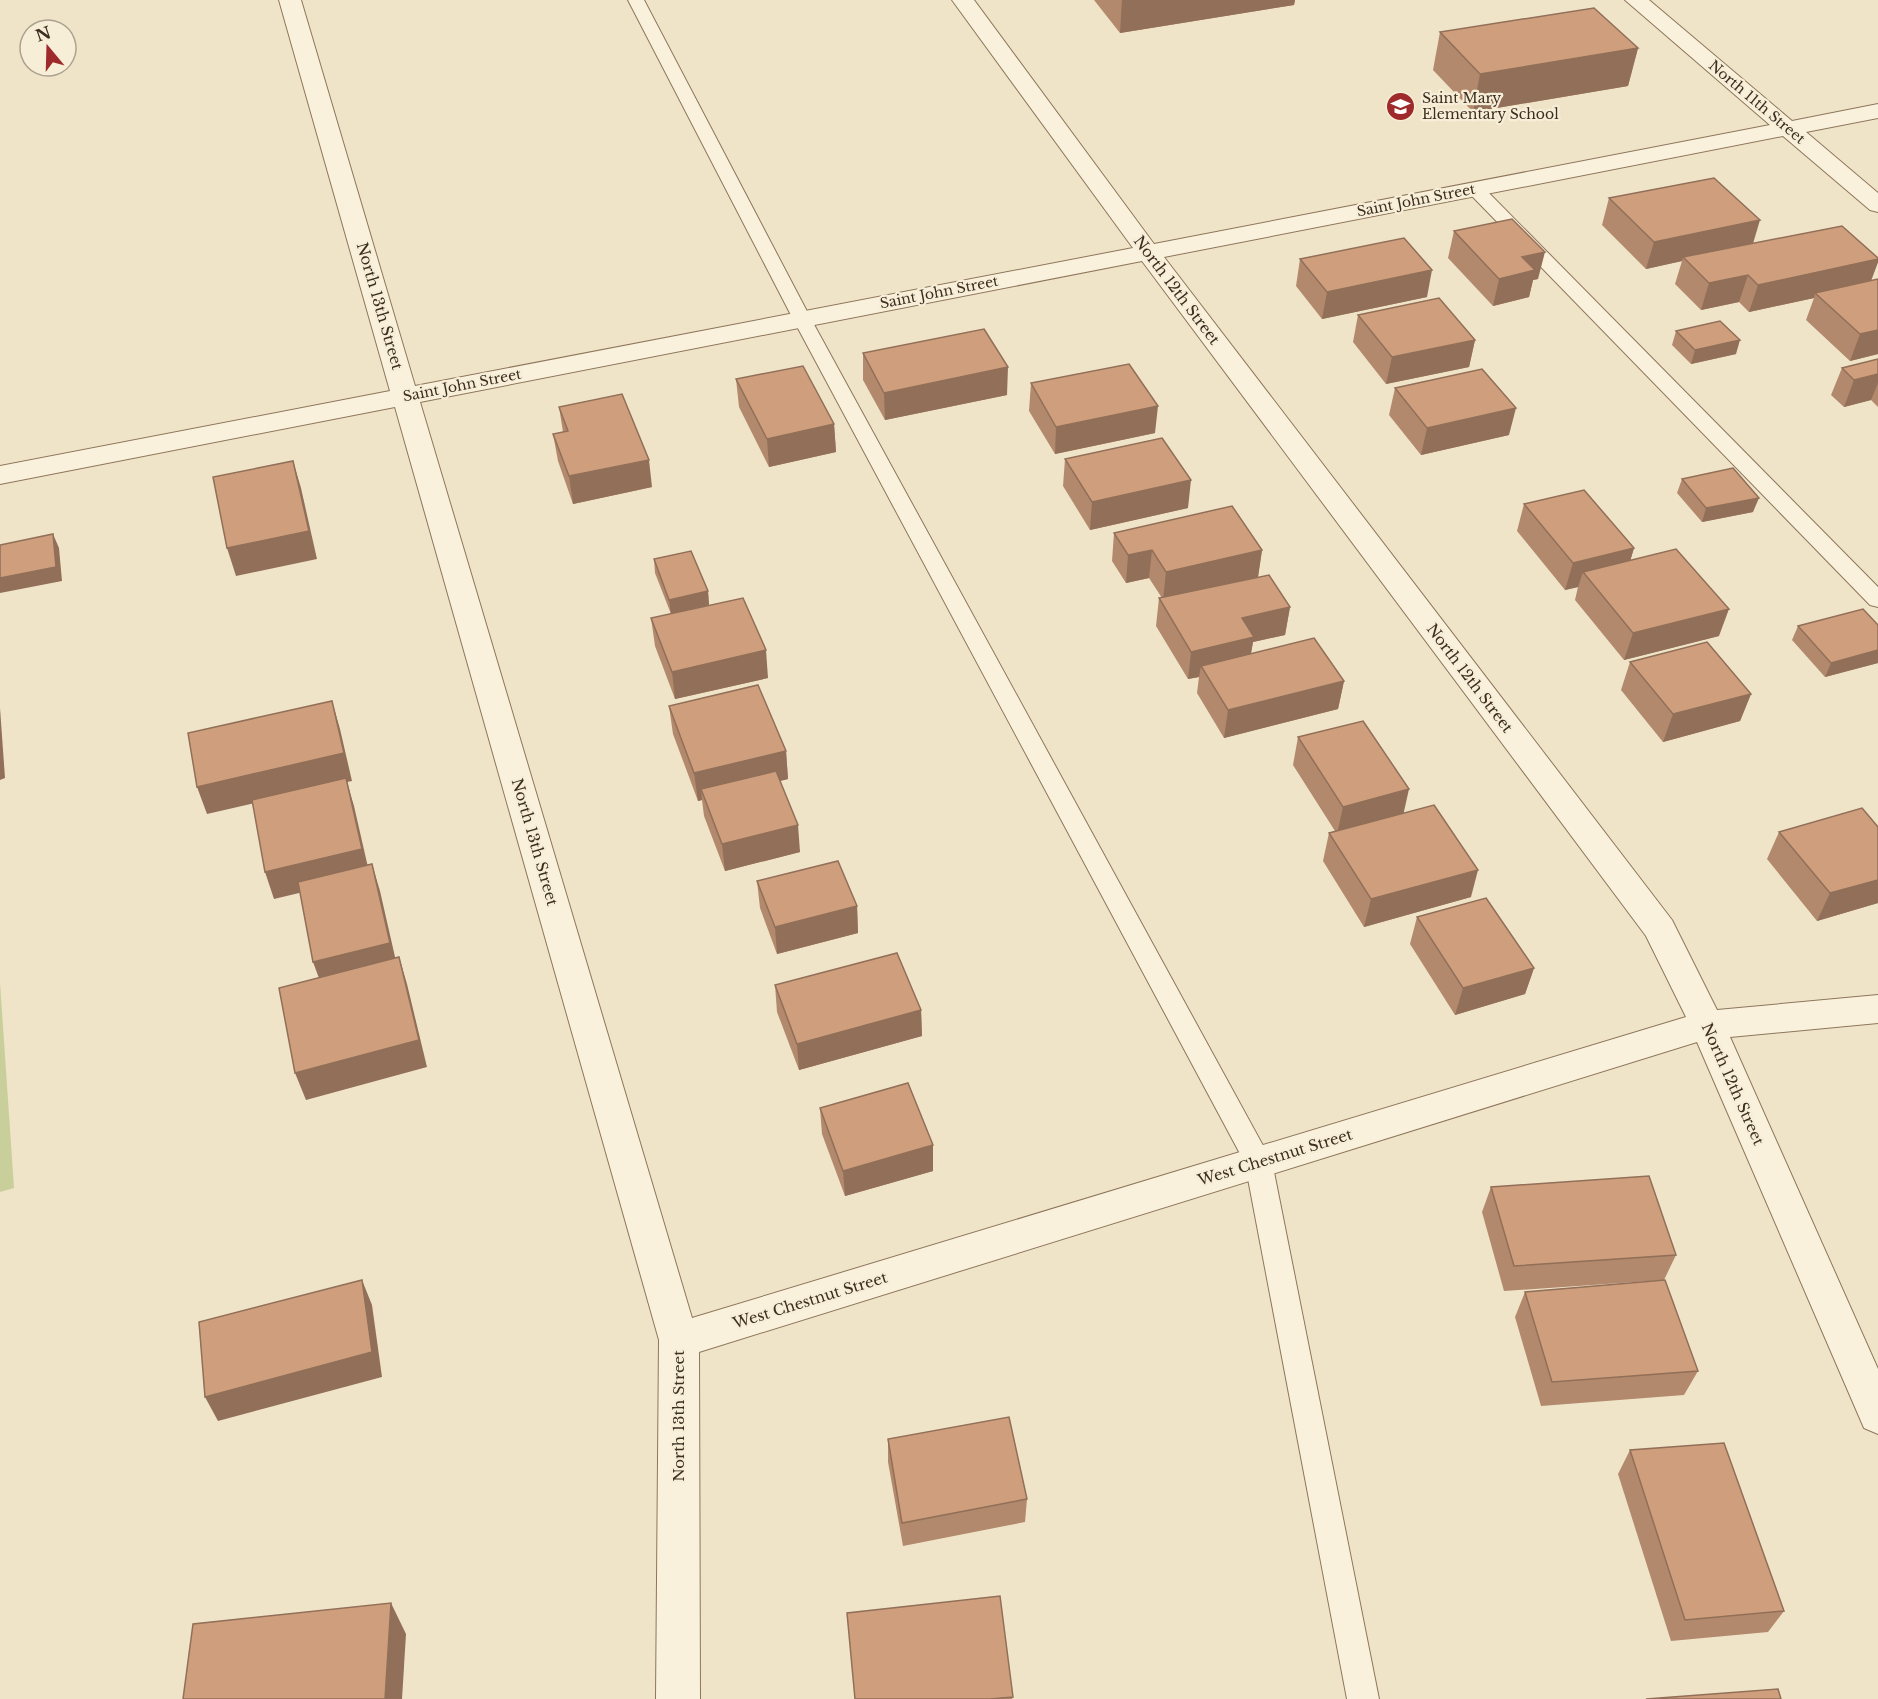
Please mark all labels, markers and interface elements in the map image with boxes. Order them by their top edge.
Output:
north arrow [18,18,78,78]
text: N [33,22,53,46]
street label: North 11th Street [1705,56,1809,148]
place label: Saint Mary Elementary School [1422,89,1559,123]
school or university icon: Saint Mary Elementary School [1385,90,1417,122]
street label: Saint John Street [1355,180,1477,220]
street label: North 12th Street [1130,232,1224,349]
street label: North 13th Street [353,240,407,372]
street label: Saint John Street [878,272,1000,312]
street label: Saint John Street [401,365,523,405]
street label: North 12th Street [1423,620,1517,737]
street label: North 13th Street [508,776,562,908]
street label: North 12th Street [1698,1020,1769,1148]
street label: West Chestnut Street [1194,1124,1355,1190]
street label: West Chestnut Street [729,1267,890,1333]
street label: North 13th Street [669,1350,688,1482]

